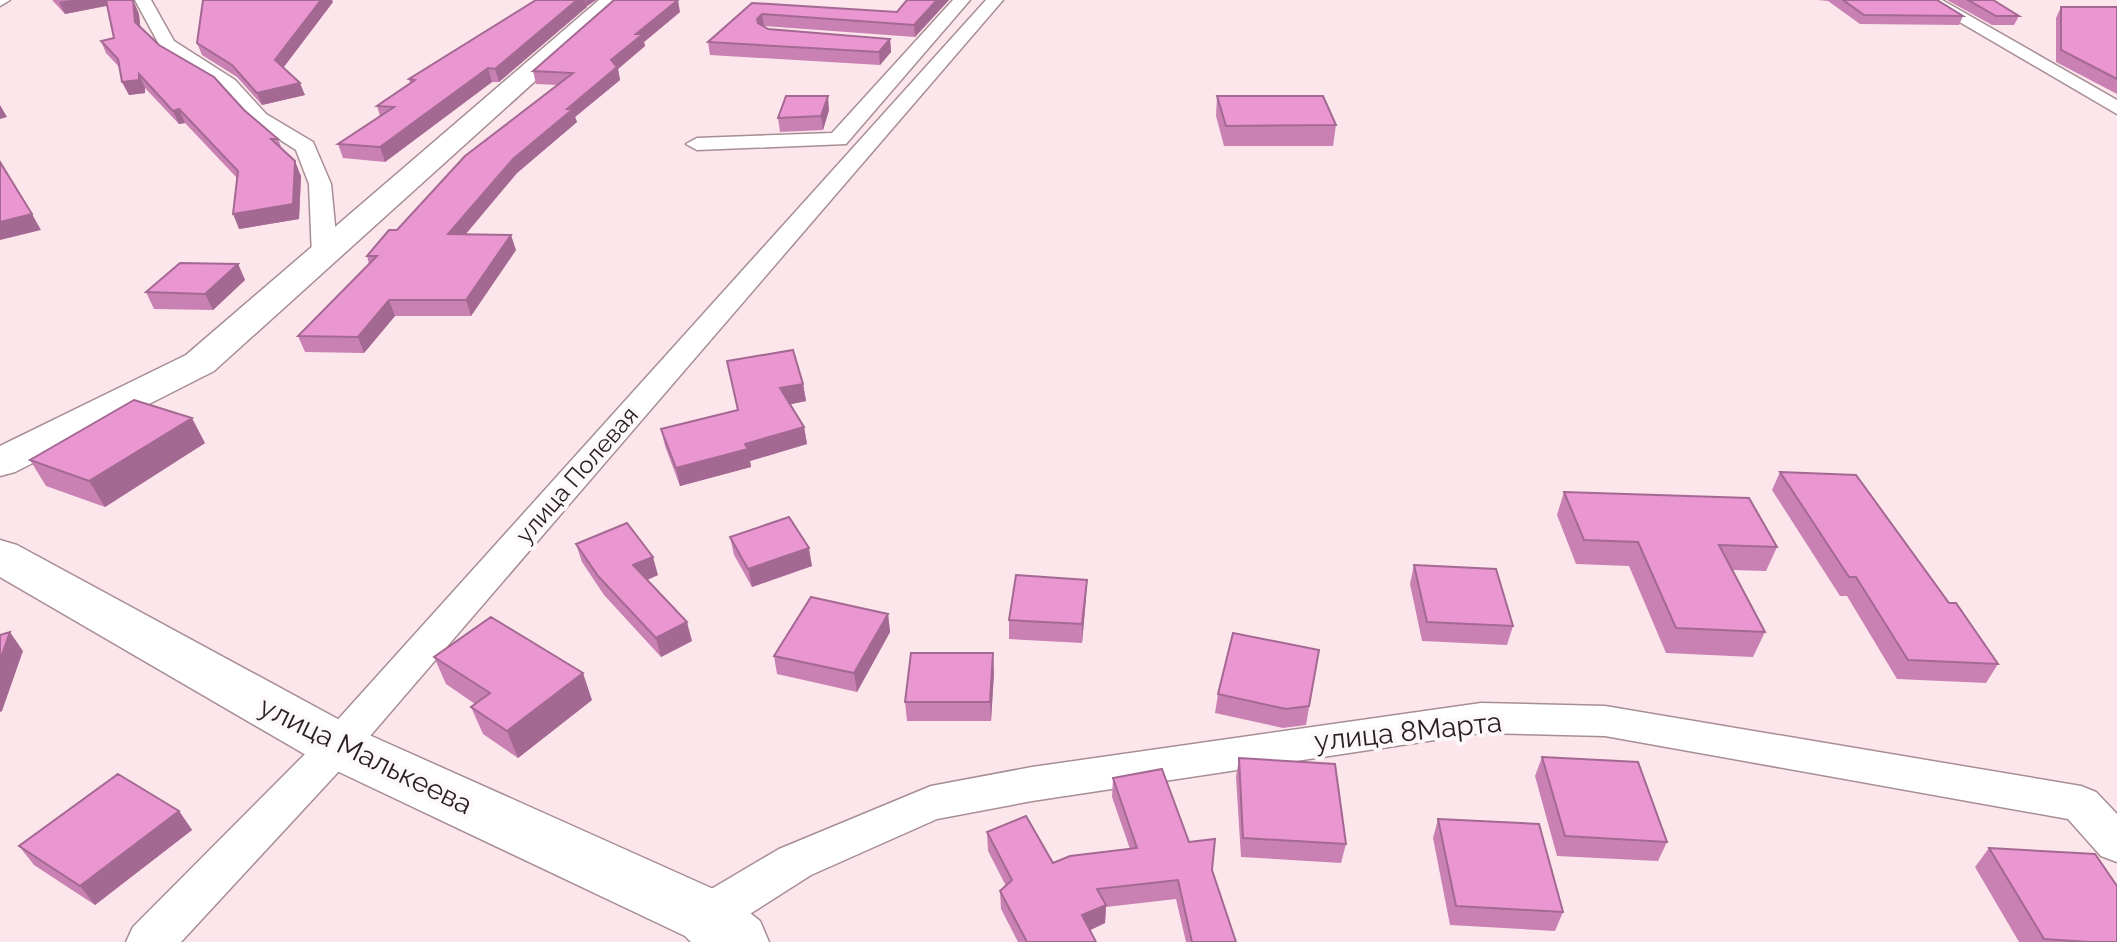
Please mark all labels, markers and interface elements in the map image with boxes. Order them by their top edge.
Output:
street label: улица Полевая [509,400,644,549]
street label: улица Малькеева [254,690,478,821]
street label: улица 8Марта [1313,705,1503,758]

